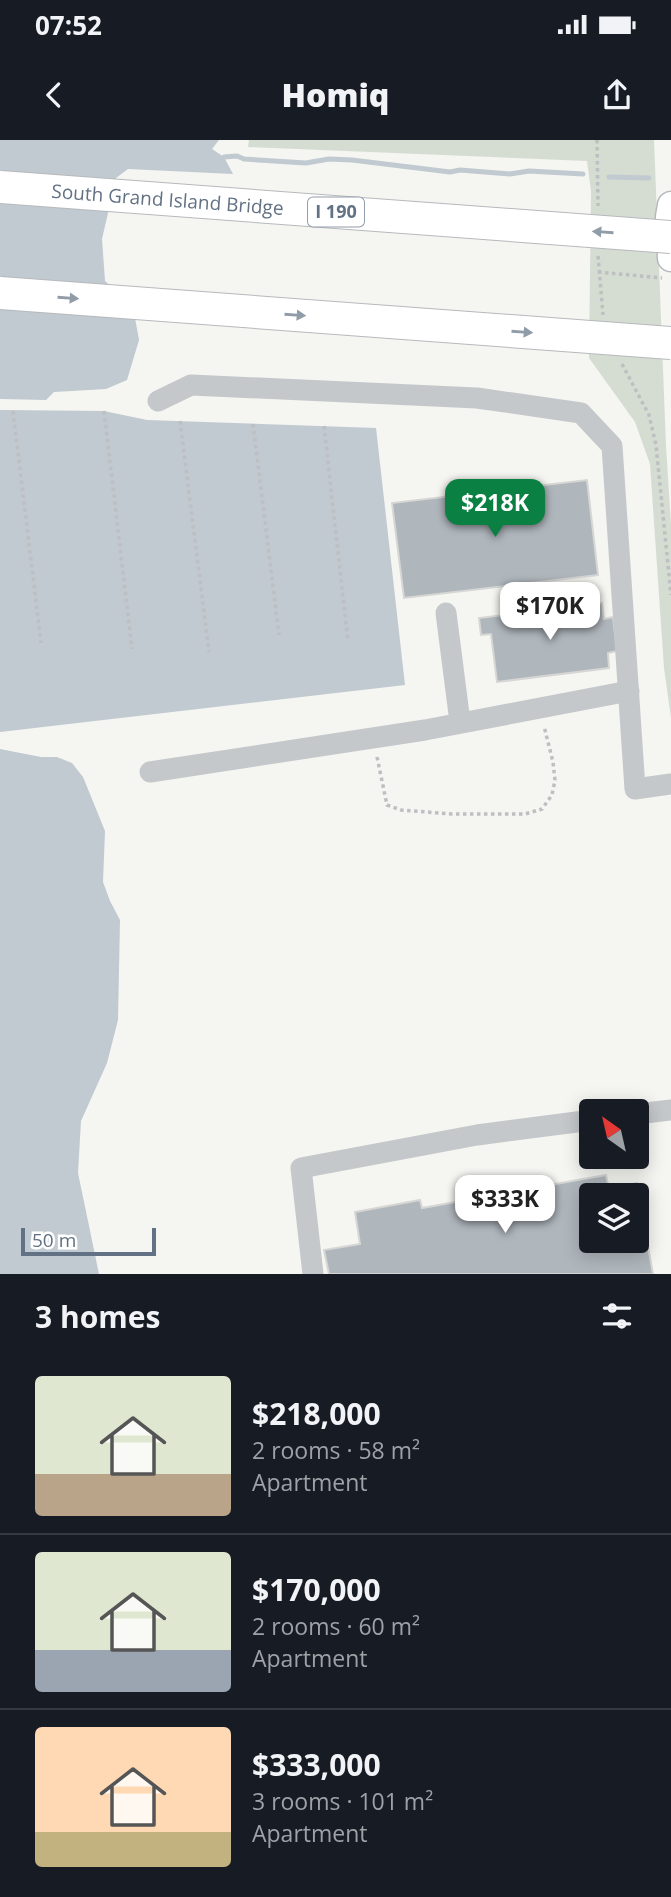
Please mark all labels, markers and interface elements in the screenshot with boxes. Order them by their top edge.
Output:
text: 07:52 [35,7,102,43]
text: Homiq [282,73,389,116]
icon: back [35,76,73,114]
icon: share [598,76,636,114]
street label: South Grand Island Bridge [51,178,285,221]
road number: I 190 [308,198,364,226]
one-way arrow [592,226,614,237]
one-way arrow [57,293,79,304]
one-way arrow [284,310,306,321]
one-way arrow [511,327,533,338]
pin: $218K [446,480,544,539]
text: $218K [461,486,529,518]
pin: $170K [501,582,599,642]
text: $170K [516,589,584,621]
north arrow [579,1099,649,1169]
map controls [579,1099,649,1253]
pin: $333K [456,1176,554,1235]
text: $333K [471,1182,539,1214]
button: layers [579,1183,649,1253]
scale bar [21,1225,156,1257]
text: 50 m [32,1227,76,1253]
text: 3 homes [35,1296,160,1337]
icon: filters [598,1297,636,1335]
text: $218,000 [252,1393,381,1434]
icon: home [91,1404,175,1488]
text: 2 rooms · 58 m² [252,1434,420,1466]
text: Apartment [252,1466,368,1498]
text: $170,000 [252,1569,381,1610]
icon: home [91,1580,175,1664]
text: 2 rooms · 60 m² [252,1610,420,1642]
text: Apartment [252,1642,368,1674]
text: $333,000 [252,1744,381,1785]
icon: home [91,1755,175,1839]
text: 3 rooms · 101 m² [252,1785,433,1817]
text: Apartment [252,1817,368,1849]

